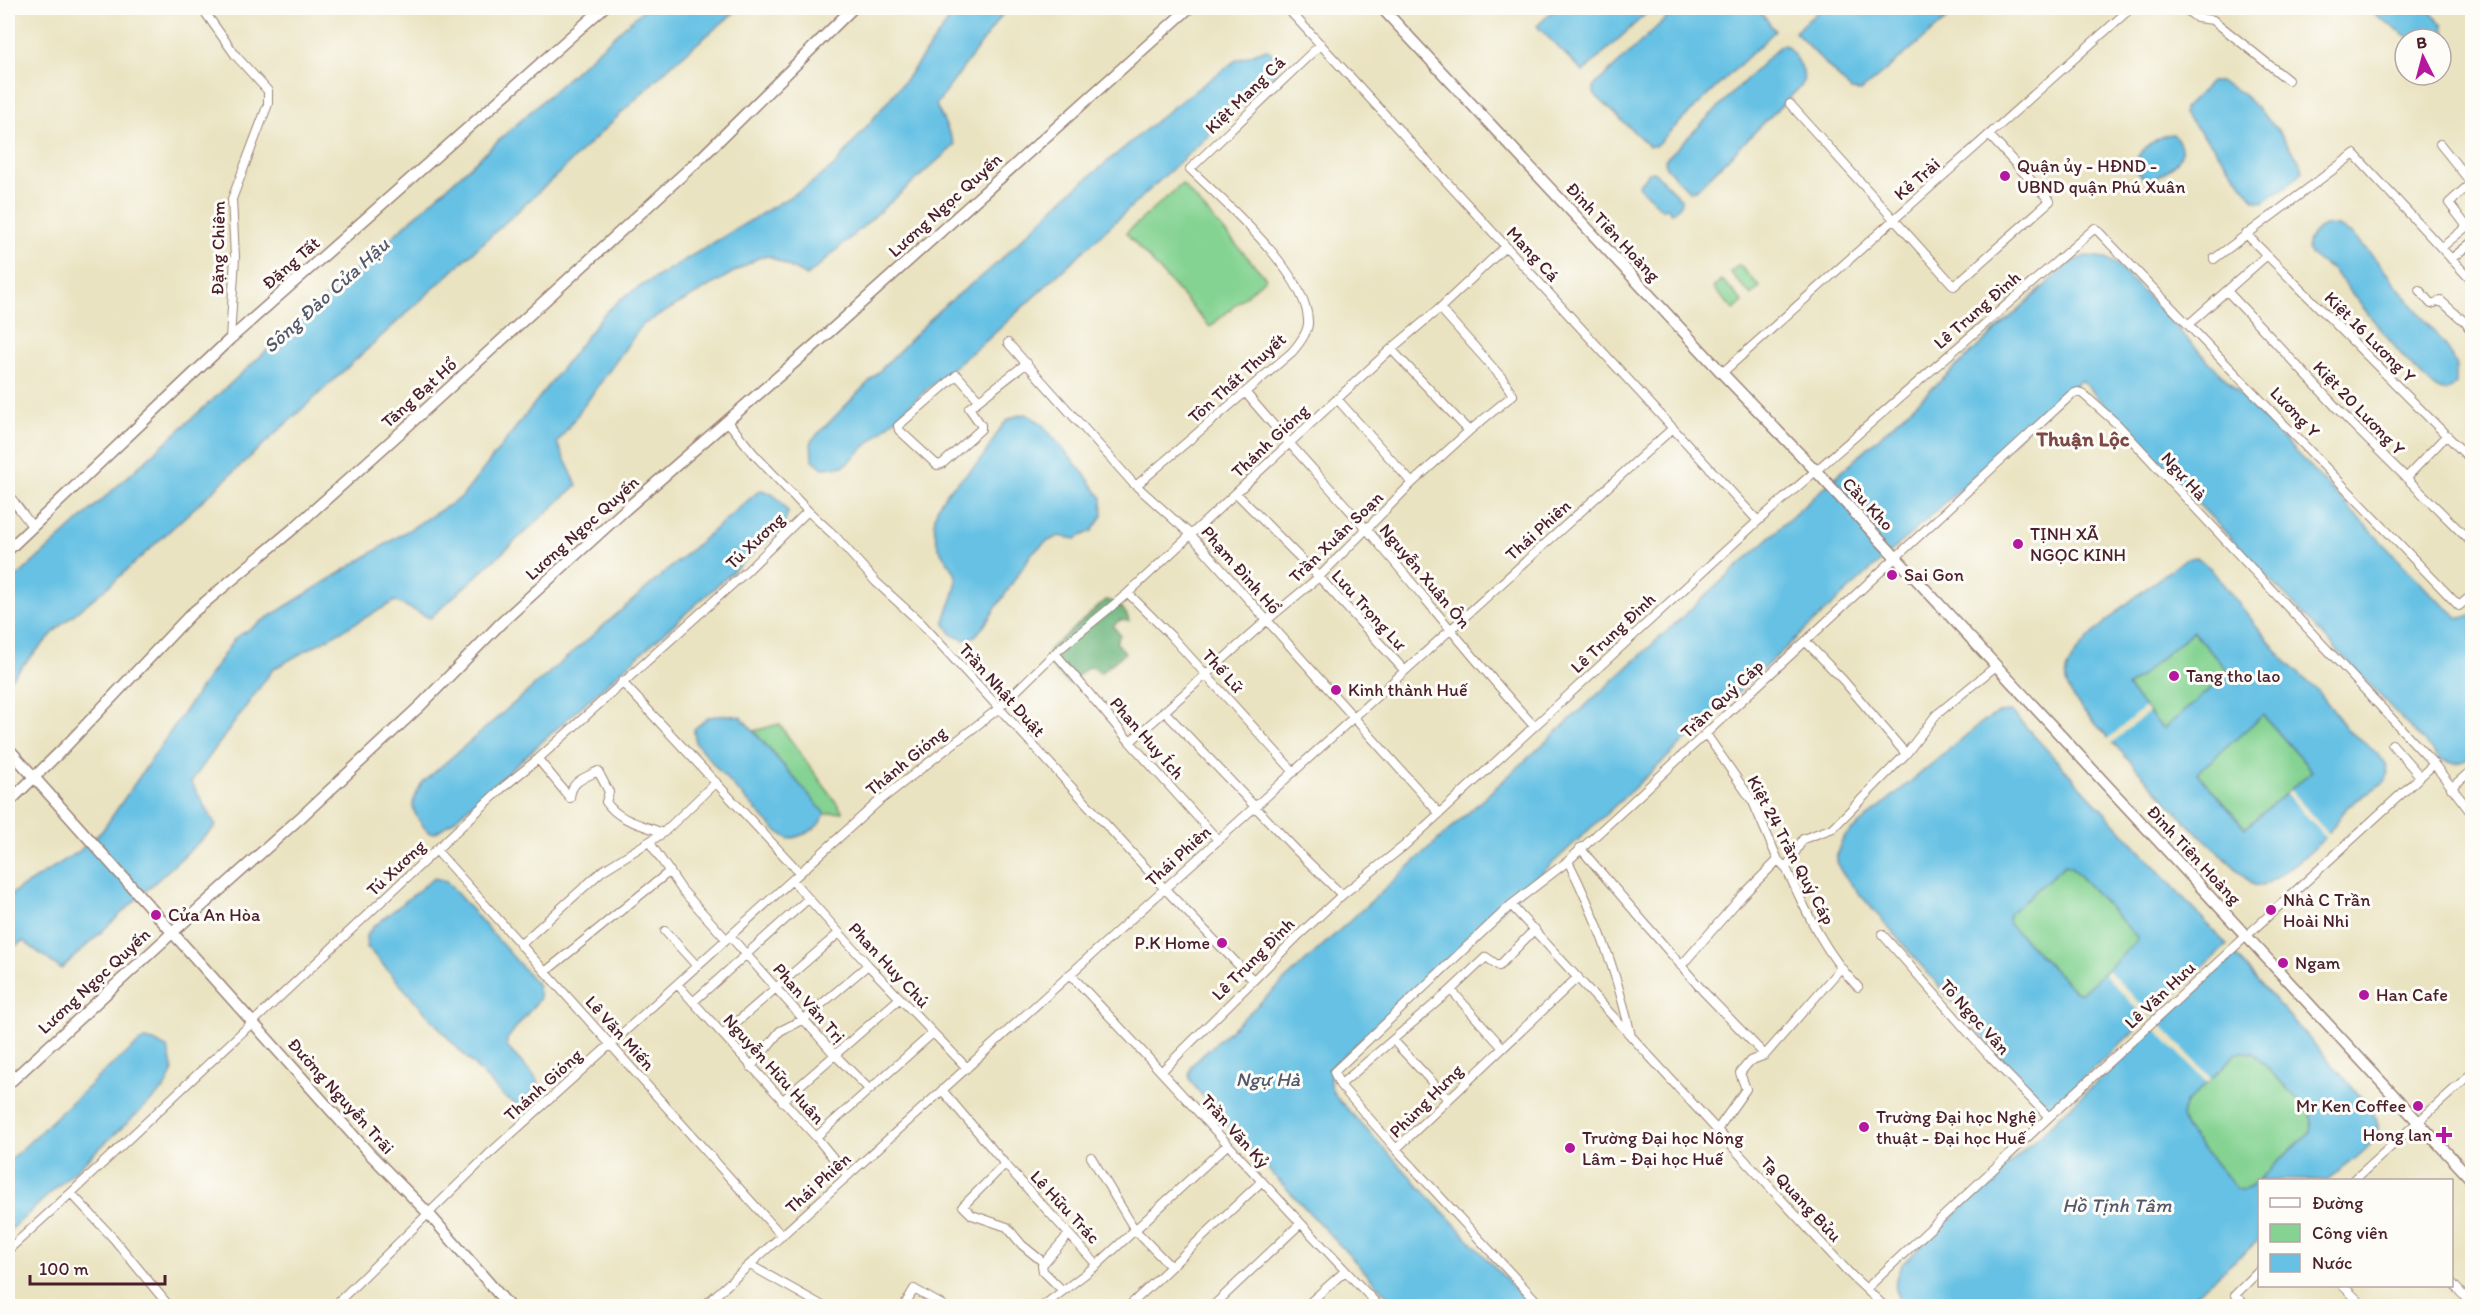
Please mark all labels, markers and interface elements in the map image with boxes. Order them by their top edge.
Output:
north arrow [2393,27,2453,87]
text: B [2415,33,2428,53]
street label: Kiệt Mang Cá [1200,51,1290,139]
street label: Lương Ngọc Quyến [884,148,1006,262]
street label: Kẻ Trài [1889,153,1945,205]
place label: Quận ủy - HĐND - UBND quận Phú Xuân [2017,155,2185,198]
marker: Quận ủy - HĐND - UBND quận Phú Xuân [1998,169,2012,183]
street label: Đinh Tiên Hoàng [1561,178,1665,287]
street label: Đặng Chiêm [206,201,230,295]
street label: Mang Cá [1502,222,1565,287]
street label: Đặng Tất [258,232,325,294]
water label: Sông Đào Cửa Hậu [258,232,395,358]
street label: Lê Trung Đình [1929,266,2025,354]
street label: Kiệt 16 Lương Y [2320,287,2421,388]
street label: Tôn Thất Thuyết [1183,328,1291,428]
street label: Tăng Bạt Hổ [377,353,461,433]
street label: Kiệt 20 Lương Y [2308,356,2410,460]
street label: Lương Y [2265,382,2325,443]
street label: Thánh Gióng [1227,399,1314,482]
district label: Thuận Lộc [2035,426,2130,451]
street label: Ngự Hà [2156,447,2212,505]
street label: Lương Ngọc Quyến [521,471,643,585]
street label: Cầu Kho [1838,473,1898,535]
street label: Trần Xuân Soạn [1284,486,1388,588]
street label: Thái Phiên [1501,495,1575,565]
street label: Tú Xương [721,507,790,574]
street label: Nguyễn Xuân Ôn [1375,519,1475,633]
street label: Phạm Đình Hổ [1197,521,1285,619]
place label: TỊNH XÃ NGỌC KINH [2030,523,2126,566]
marker: TỊNH XÃ NGỌC KINH [2011,537,2025,551]
place label: Sai Gon [1904,564,1964,586]
street label: Lưu Trọng Lư [1327,565,1411,655]
marker: Sai Gon [1885,568,1899,582]
street label: Lê Trung Đình [1566,588,1660,678]
street label: Trần Nhật Duật [954,638,1050,742]
street label: Thế Lữ [1197,644,1249,698]
street label: Trần Quý Cáp [1676,655,1768,743]
place label: Tang tho lao [2186,665,2280,687]
marker: Tang tho lao [2167,669,2181,683]
place label: Kinh thành Huế [1348,679,1468,701]
marker: Kinh thành Huế [1329,683,1343,697]
street label: Phan Huy Ích [1105,692,1189,784]
street label: Thánh Gióng [861,721,952,800]
street label: Kiệt 24 Trần Quý Cáp [1742,771,1840,929]
street label: Đinh Tiên Hoàng [2142,801,2246,910]
street label: Thái Phiên [1141,821,1215,891]
street label: Tú Xương [362,834,431,901]
place label: Nhà C Trần Hoài Nhi [2283,889,2370,932]
marker: Nhà C Trần Hoài Nhi [2264,903,2278,917]
place label: Cửa An Hòa [168,904,261,926]
marker: Cửa An Hòa [149,908,163,922]
street label: Lê Trung Đình [1207,913,1299,1005]
street label: Phan Huy Chú [844,918,934,1012]
street label: Lương Ngọc Quyến [33,923,155,1039]
place label: P.K Home [1135,932,1210,954]
marker: P.K Home [1215,936,1229,950]
place label: Ngam [2295,952,2341,974]
marker: Ngam [2276,956,2290,970]
street label: Lê Văn Hưu [2120,957,2200,1033]
street label: Phan Văn Trị [768,958,850,1048]
street label: Tô Ngọc Vân [1935,974,2015,1060]
place label: Han Cafe [2376,984,2448,1006]
marker: Han Cafe [2357,988,2371,1002]
street label: Lê Văn Miến [581,991,659,1075]
street label: Nguyễn Hữu Huân [718,1009,830,1129]
street label: Đường Nguyễn Trãi [283,1033,399,1159]
street label: Thánh Gióng [499,1043,587,1126]
street label: Phùng Hưng [1385,1059,1468,1142]
water label: Ngự Hà [1236,1067,1301,1091]
street label: Trần Văn Kỷ [1196,1089,1274,1173]
place label: Mr Ken Coffee [2296,1095,2406,1117]
marker: Mr Ken Coffee [2411,1099,2425,1113]
place label: Trường Đại học Nghệ thuật - Đại học Huế [1876,1106,2036,1149]
marker: Trường Đại học Nghệ thuật - Đại học Huế [1857,1120,1871,1134]
place label: Hong lan [2363,1124,2432,1146]
place label: Trường Đại học Nông Lâm - Đại học Huế [1582,1127,1744,1170]
marker: Hong lan [2437,1128,2451,1142]
marker: Trường Đại học Nông Lâm - Đại học Huế [1563,1141,1577,1155]
street label: Thái Phiên [781,1148,855,1218]
street label: Tạ Quang Bửu [1756,1152,1846,1246]
street label: Lê Hữu Trác [1025,1166,1105,1248]
legend [2258,1179,2453,1287]
text: Đường [2312,1192,2364,1214]
water label: Hồ Tịnh Tâm [2062,1193,2172,1217]
text: Công viên [2312,1222,2388,1244]
scale bar [30,1248,165,1286]
text: Nước [2312,1252,2352,1274]
text: 100 m [39,1258,89,1280]

